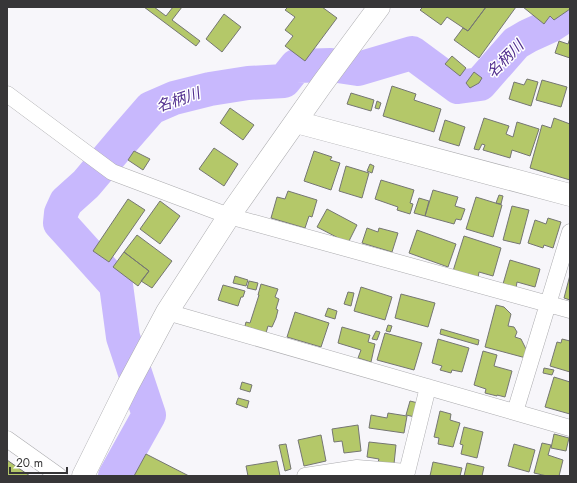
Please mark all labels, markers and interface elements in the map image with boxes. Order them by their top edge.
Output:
water label: 名柄川 [481,34,530,83]
water label: 名柄川 [153,82,205,118]
scale bar [10,449,67,475]
text: 20 m [16,454,43,472]

